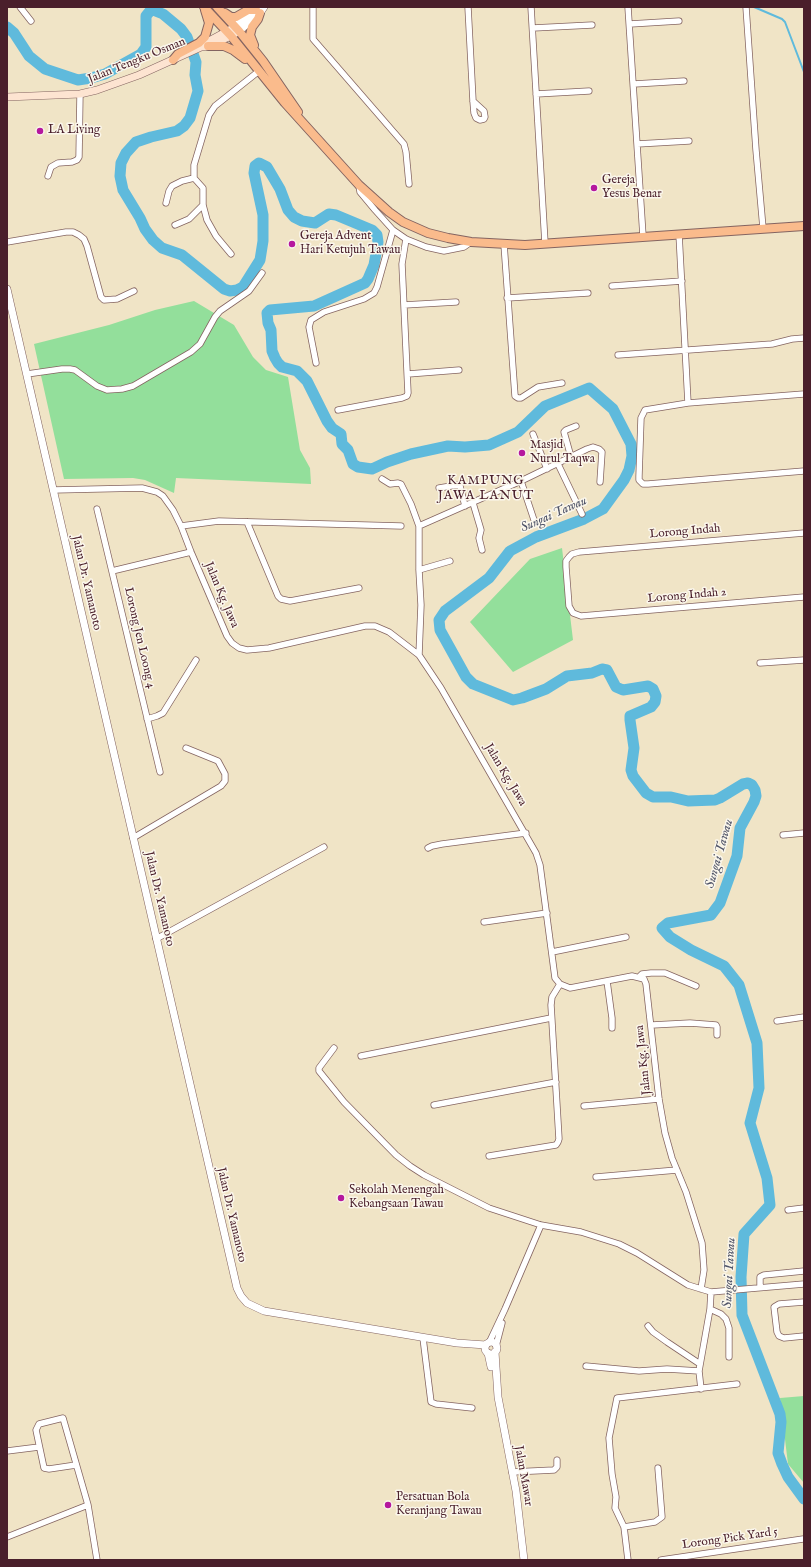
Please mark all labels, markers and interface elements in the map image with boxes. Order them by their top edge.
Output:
street label: Jalan Tengku Osman [86,35,188,87]
place label: LA Living [48,124,100,138]
marker: LA Living [35,126,45,136]
place label: Gereja Yesus Benar [602,174,662,202]
marker: Gereja Yesus Benar [589,183,599,193]
place label: Gereja Advent Hari Ketujuh Tawau [300,230,400,258]
marker: Gereja Advent Hari Ketujuh Tawau [287,239,297,249]
place label: Masjid Nurul Taqwa [530,439,595,467]
marker: Masjid Nurul Taqwa [517,448,527,458]
district label: KAMPUNG JAWA LANUT [438,473,534,504]
water label: Sungai Tawau [518,493,590,537]
street label: Lorong Indah [649,522,721,542]
street label: Jalan Dr. Yamanoto [68,534,104,632]
street label: Jalan Kg. Jawa [201,560,241,630]
street label: Lorong Indah 2 [647,585,727,607]
street label: Lorong Jen Loong 4 [120,586,158,690]
street label: Jalan Kg. Jawa [481,741,529,809]
water label: Sungai Tawau [703,818,737,890]
street label: Jalan Dr. Yamanoto [141,850,177,948]
street label: Jalan Kg. Jawa [633,1024,655,1096]
street label: Jalan Dr. Yamanoto [213,1166,249,1264]
place label: Sekolah Menengah Kebangsaan Tawau [349,1184,444,1212]
marker: Sekolah Menengah Kebangsaan Tawau [336,1193,346,1203]
water label: Sungai Tawau [720,1237,740,1309]
street label: Jalan Mawar [511,1445,535,1507]
place label: Persatuan Bola Keranjang Tawau [396,1491,482,1519]
marker: Persatuan Bola Keranjang Tawau [383,1500,393,1510]
street label: Lorong Pick Yard 5 [681,1525,779,1553]

